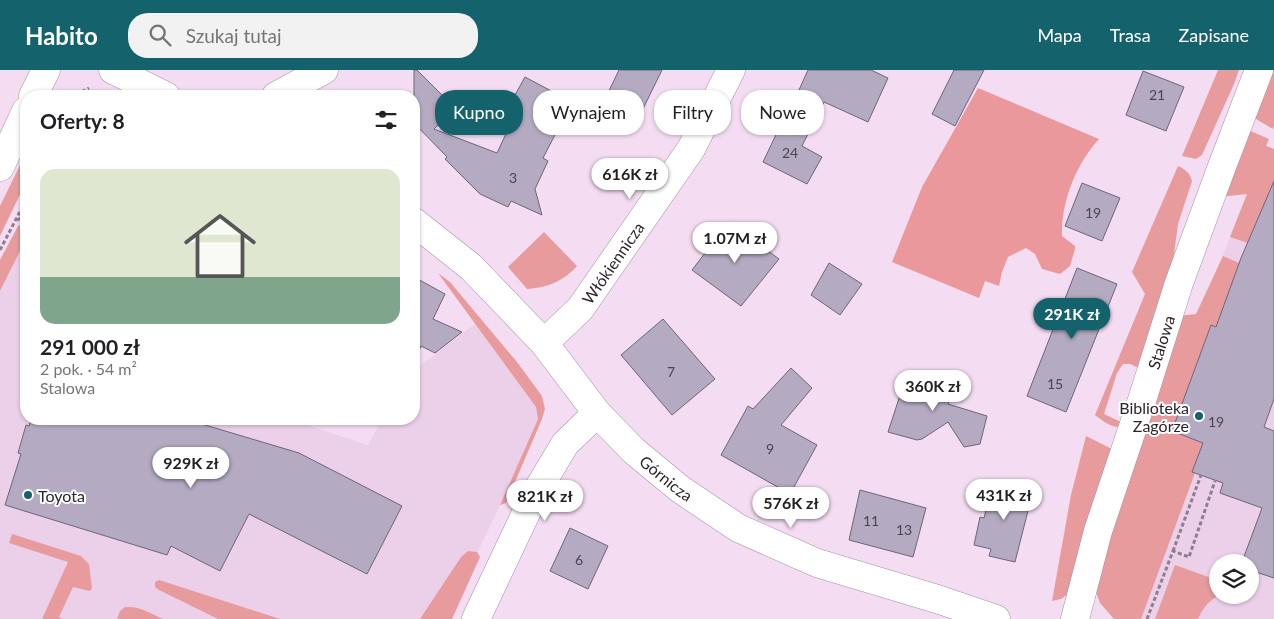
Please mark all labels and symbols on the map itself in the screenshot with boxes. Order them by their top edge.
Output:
house number: 21 [1149,86,1165,103]
house number: 24 [782,144,798,161]
pin: 616K zł [584,158,676,200]
house number: 3 [509,169,517,186]
house number: 19 [1085,204,1101,221]
street label: Włókiennicza [577,218,647,307]
pin: 1.07M zł [683,222,787,264]
pin: 291K zł [1026,298,1118,340]
street label: Stalowa [1143,313,1178,371]
house number: 7 [667,363,675,380]
pin: 360K zł [887,370,979,412]
house number: 15 [1047,375,1063,392]
place label: Biblioteka Zagórze [1119,398,1189,435]
marker: Biblioteka Zagórze [1193,410,1205,422]
house number: 19 [1208,413,1224,430]
house number: 9 [766,440,774,457]
pin: 929K zł [145,446,237,489]
street label: Górnicza [637,451,697,504]
pin: 431K zł [958,478,1050,521]
pin: 821K zł [499,480,591,522]
place label: Toyota [38,486,85,505]
pin: 576K zł [745,486,837,529]
marker: Toyota [22,489,34,501]
house number: 11 [863,512,879,529]
house number: 13 [896,521,912,538]
house number: 6 [575,551,583,568]

